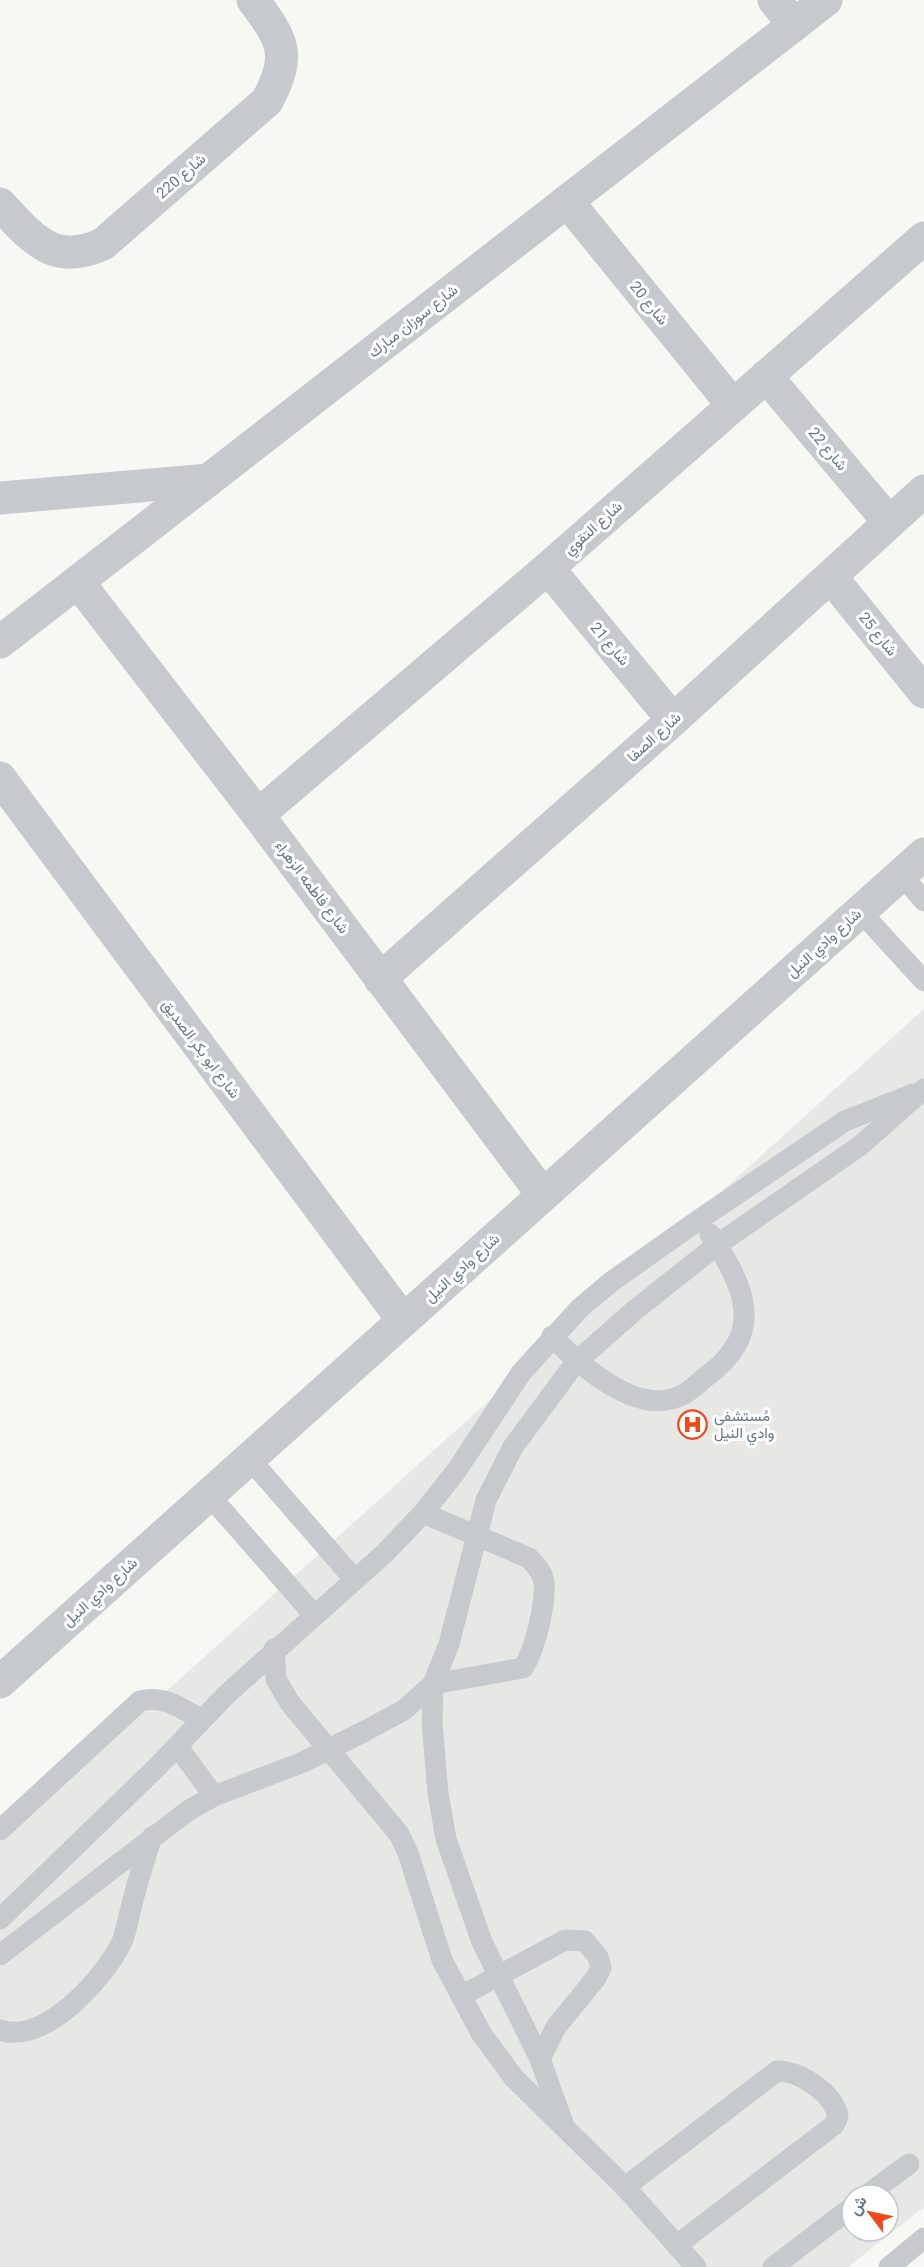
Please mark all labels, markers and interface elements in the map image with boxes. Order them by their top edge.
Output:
street label: شارع 220 [153,150,211,204]
street label: شارع 20 [624,278,672,330]
street label: شارع سوزان مبارك [365,280,463,363]
street label: شارع 22 [803,424,851,476]
street label: شارع التقوي [560,497,629,562]
street label: شارع 25 [853,609,901,661]
street label: شارع 21 [585,619,633,671]
street label: شارع الصفا [623,708,686,767]
street label: شارع فاطمه الزهراء [270,837,353,938]
street label: شارع وادي النيل [783,905,868,984]
street label: شارع ابو بكر الصديق [156,996,244,1103]
street label: شارع وادي النيل [421,1230,506,1309]
place label: مُستشفى وادي النيل [714,1407,774,1446]
hospital icon: مُستشفى وادي النيل [677,1409,709,1441]
street label: شارع وادي النيل [59,1554,144,1633]
north arrow [840,2183,900,2243]
text: ش [845,2192,871,2219]

